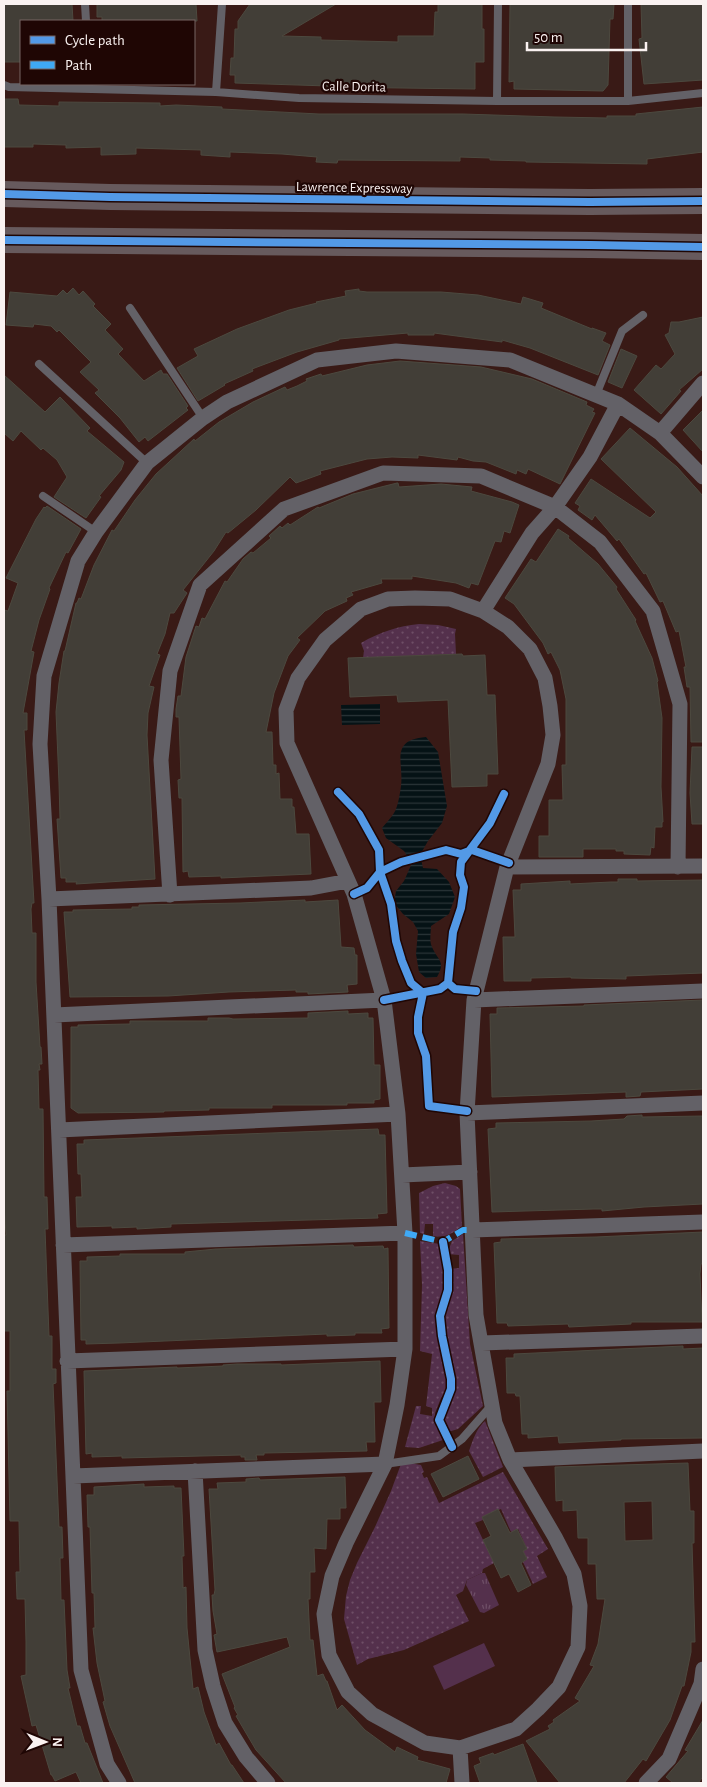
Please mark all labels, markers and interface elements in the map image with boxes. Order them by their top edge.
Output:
legend [20,20,195,85]
scale bar [527,20,646,52]
text: 50 m [534,30,563,45]
text: Cycle path [65,33,125,48]
text: Path [65,58,92,73]
street label: Calle Dorita [322,79,387,95]
street label: Lawrence Expressway [296,180,412,196]
north arrow [20,1717,70,1767]
text: N [50,1737,64,1747]

